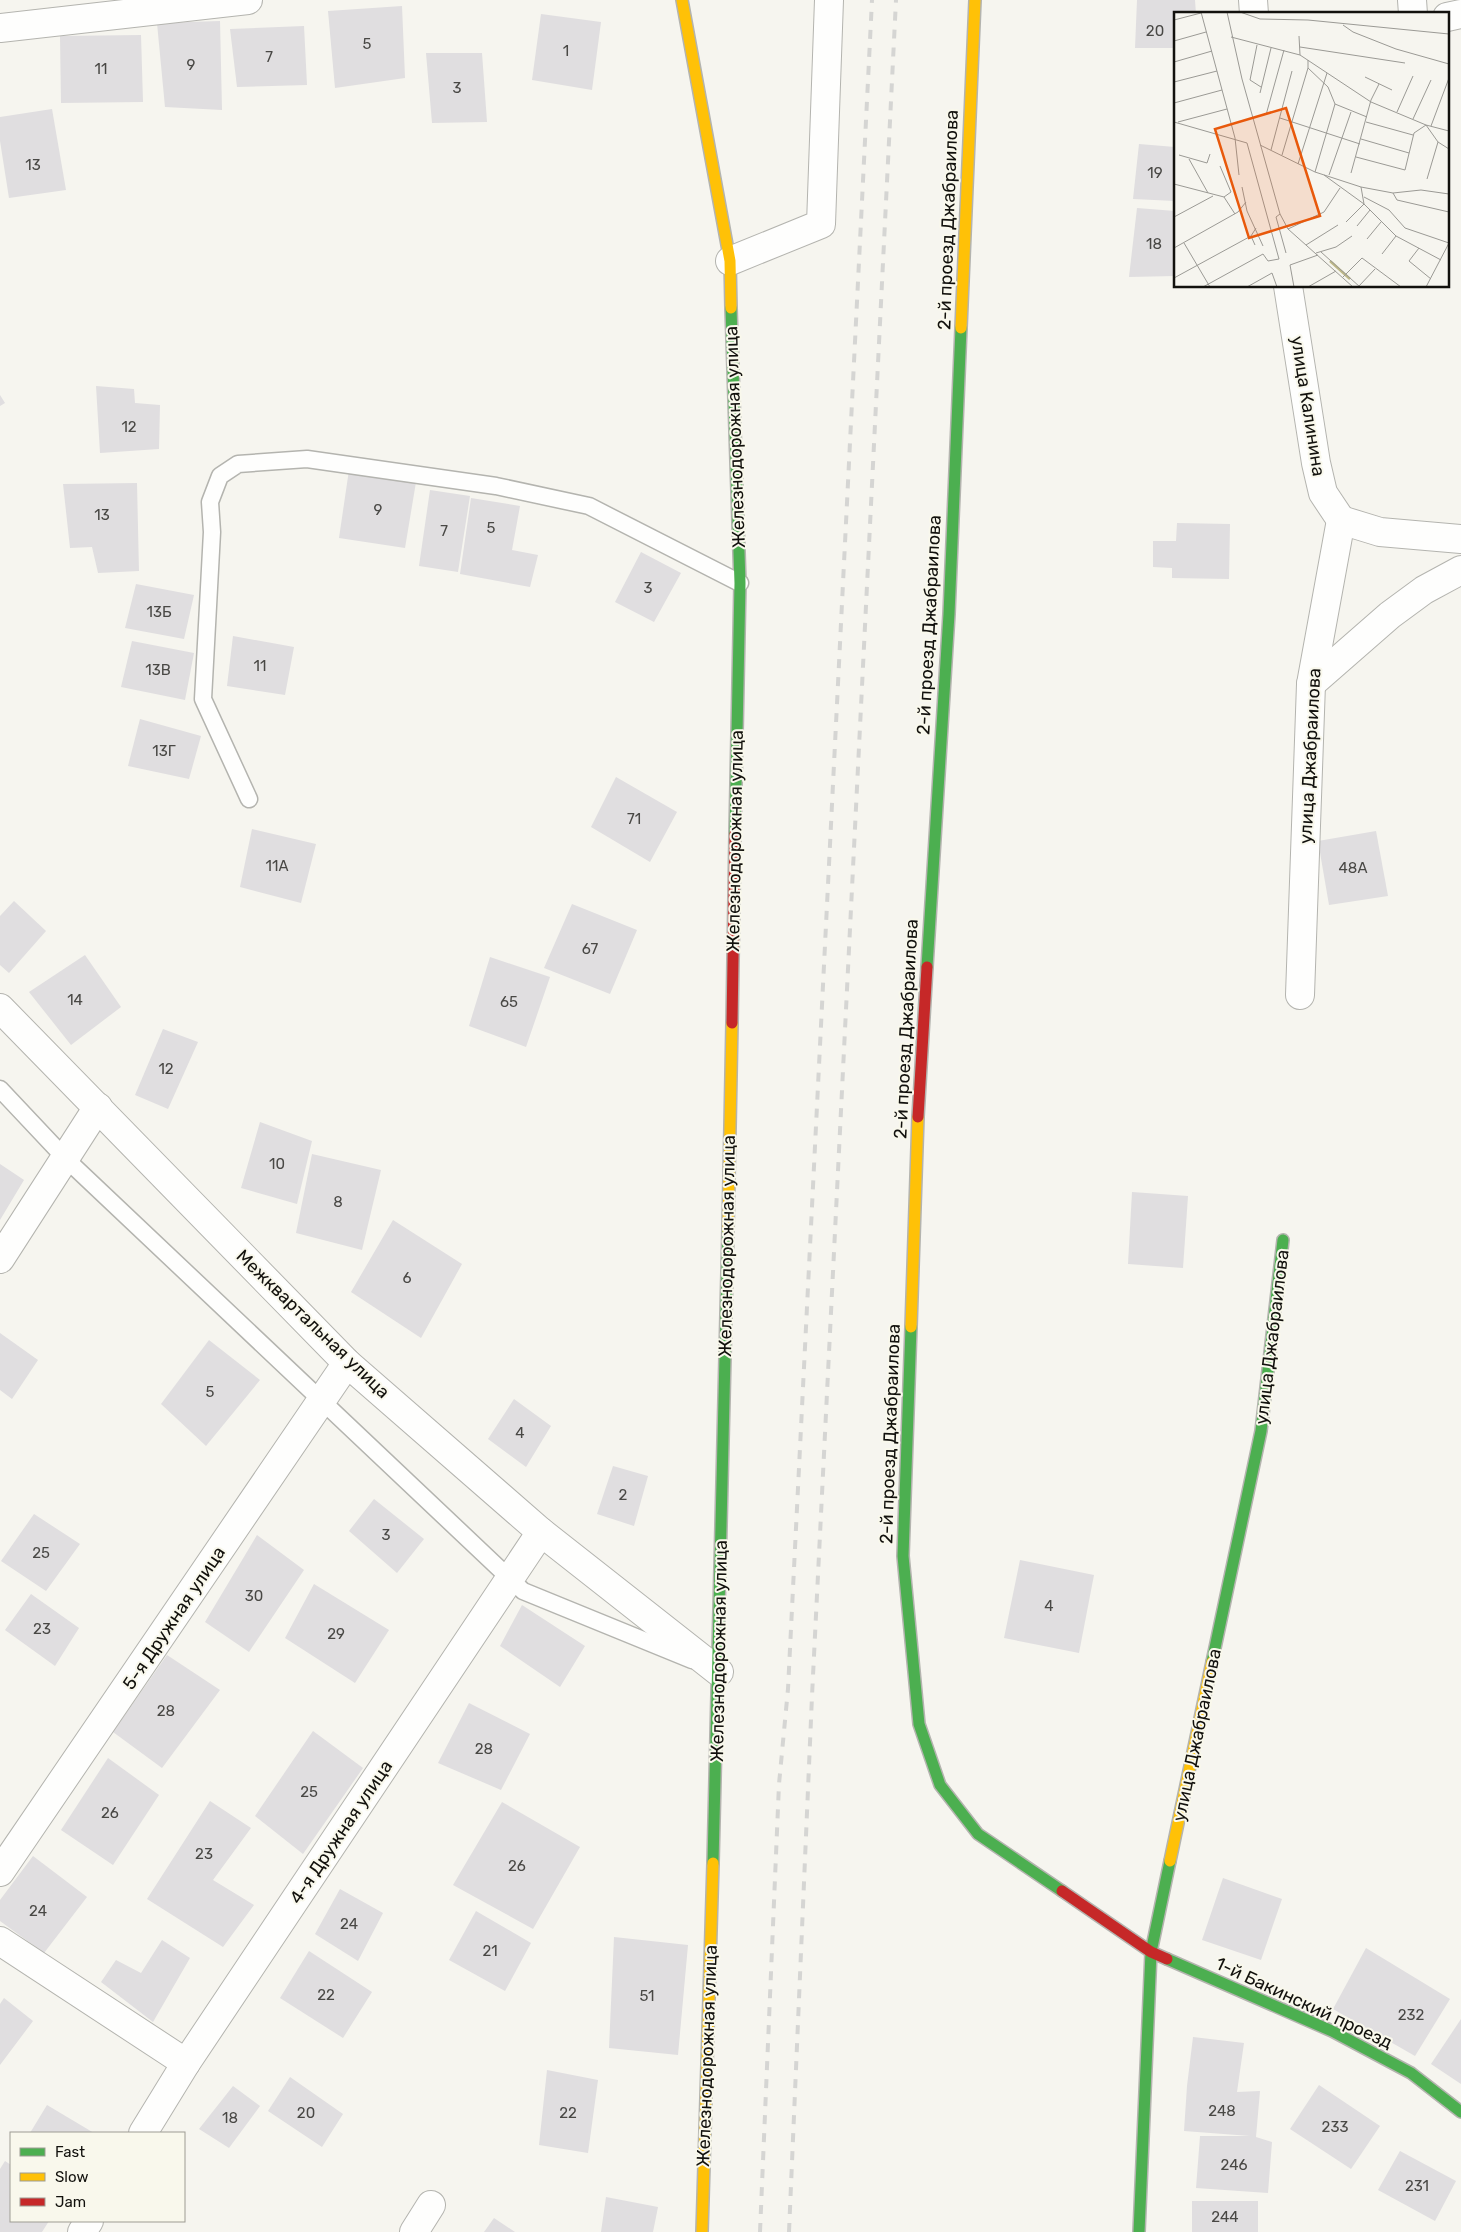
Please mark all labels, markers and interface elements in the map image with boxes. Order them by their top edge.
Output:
inset map [1174,12,1448,288]
house number: 20 [1146,22,1164,40]
house number: 5 [363,35,372,53]
house number: 1 [563,42,569,60]
house number: 7 [265,48,273,66]
house number: 9 [187,56,196,74]
house number: 11 [95,60,107,78]
house number: 3 [452,79,462,97]
street label: 2-й проезд Джабраилова [933,109,963,331]
house number: 13 [25,156,41,174]
house number: 19 [1147,164,1163,182]
house number: 18 [1146,235,1162,253]
street label: Железнодорожная улица [720,326,750,548]
street label: улица Калинина [1286,334,1330,478]
house number: 12 [121,418,137,436]
house number: 9 [374,501,383,519]
house number: 13 [94,506,110,524]
street label: 2-й проезд Джабраилова [912,514,946,736]
house number: 5 [487,519,496,537]
house number: 7 [440,522,448,540]
house number: 3 [643,579,653,597]
house number: 13Б [146,603,172,621]
house number: 11 [254,657,266,675]
house number: 13В [145,661,171,679]
street label: улица Джабраилова [1294,667,1326,845]
street label: Железнодорожная улица [722,730,748,952]
house number: 13Г [152,742,176,760]
house number: 71 [627,810,641,828]
house number: 11А [266,857,288,875]
house number: 48А [1339,859,1367,877]
street label: 2-й проезд Джабраилова [889,918,923,1140]
house number: 67 [582,940,598,958]
house number: 14 [67,991,83,1009]
house number: 65 [500,993,518,1011]
house number: 12 [158,1060,174,1078]
street label: Железнодорожная улица [714,1135,740,1357]
house number: 10 [269,1155,285,1173]
house number: 8 [333,1193,343,1211]
street label: Межквартальная улица [232,1245,394,1403]
street label: улица Джабраилова [1250,1248,1294,1426]
house number: 6 [402,1269,412,1287]
street label: 2-й проезд Джабраилова [875,1323,905,1545]
house number: 5 [206,1383,215,1401]
house number: 4 [515,1424,525,1442]
house number: 2 [619,1486,628,1504]
house number: 3 [381,1526,391,1544]
street label: Железнодорожная улица [706,1540,732,1762]
street label: 5-я Дружная улица [118,1542,230,1694]
house number: 25 [32,1544,50,1562]
house number: 30 [245,1587,263,1605]
house number: 4 [1044,1597,1054,1615]
house number: 23 [33,1620,51,1638]
house number: 29 [327,1625,345,1643]
street label: улица Джабраилова [1168,1647,1226,1823]
house number: 28 [157,1702,175,1720]
house number: 28 [475,1740,493,1758]
street label: 4-я Дружная улица [285,1756,397,1908]
house number: 25 [300,1783,318,1801]
house number: 26 [101,1804,119,1822]
house number: 23 [195,1845,213,1863]
house number: 26 [508,1857,526,1875]
house number: 24 [29,1902,47,1920]
house number: 24 [340,1915,358,1933]
house number: 21 [482,1942,498,1960]
street label: Железнодорожная улица [692,1945,722,2167]
street label: 1-й Бакинский проезд [1212,1952,1396,2054]
house number: 22 [317,1986,335,2004]
house number: 51 [639,1987,655,2005]
house number: 232 [1398,2006,1424,2024]
house number: 248 [1208,2102,1236,2120]
house number: 20 [297,2104,315,2122]
house number: 22 [559,2104,577,2122]
house number: 18 [222,2109,238,2127]
house number: 233 [1322,2118,1348,2136]
legend [10,2132,185,2222]
text: Fast [55,2143,85,2161]
house number: 246 [1220,2156,1248,2174]
text: Slow [55,2168,88,2186]
house number: 231 [1405,2177,1429,2195]
text: Jam [55,2193,86,2211]
house number: 244 [1211,2208,1239,2226]

